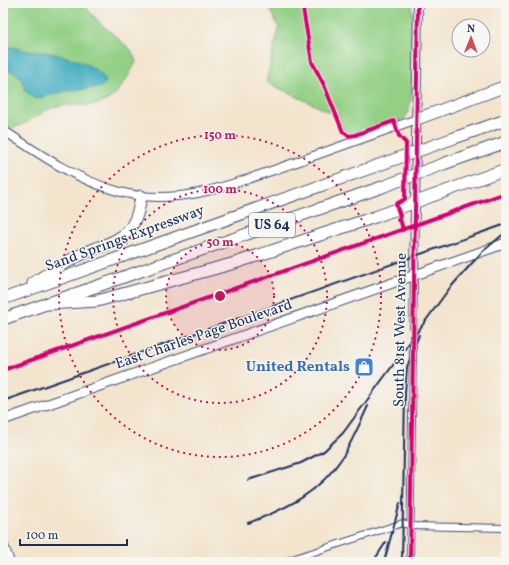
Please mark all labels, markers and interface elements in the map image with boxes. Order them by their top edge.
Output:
north arrow [451,18,491,58]
text: N [467,22,475,37]
text: 150 m [204,128,236,144]
text: 100 m [203,182,237,198]
street label: Sand Springs Expressway [42,200,208,278]
road number: US 64 [249,213,295,237]
text: 50 m [206,235,234,251]
street label: South 81st West Avenue [389,253,413,407]
centre of rings [213,289,227,303]
street label: East Charles Page Boulevard [113,295,295,375]
shop icon: United Rentals [353,356,375,378]
place label: United Rentals [246,357,350,378]
scale bar [20,521,127,547]
text: 100 m [26,528,59,544]

